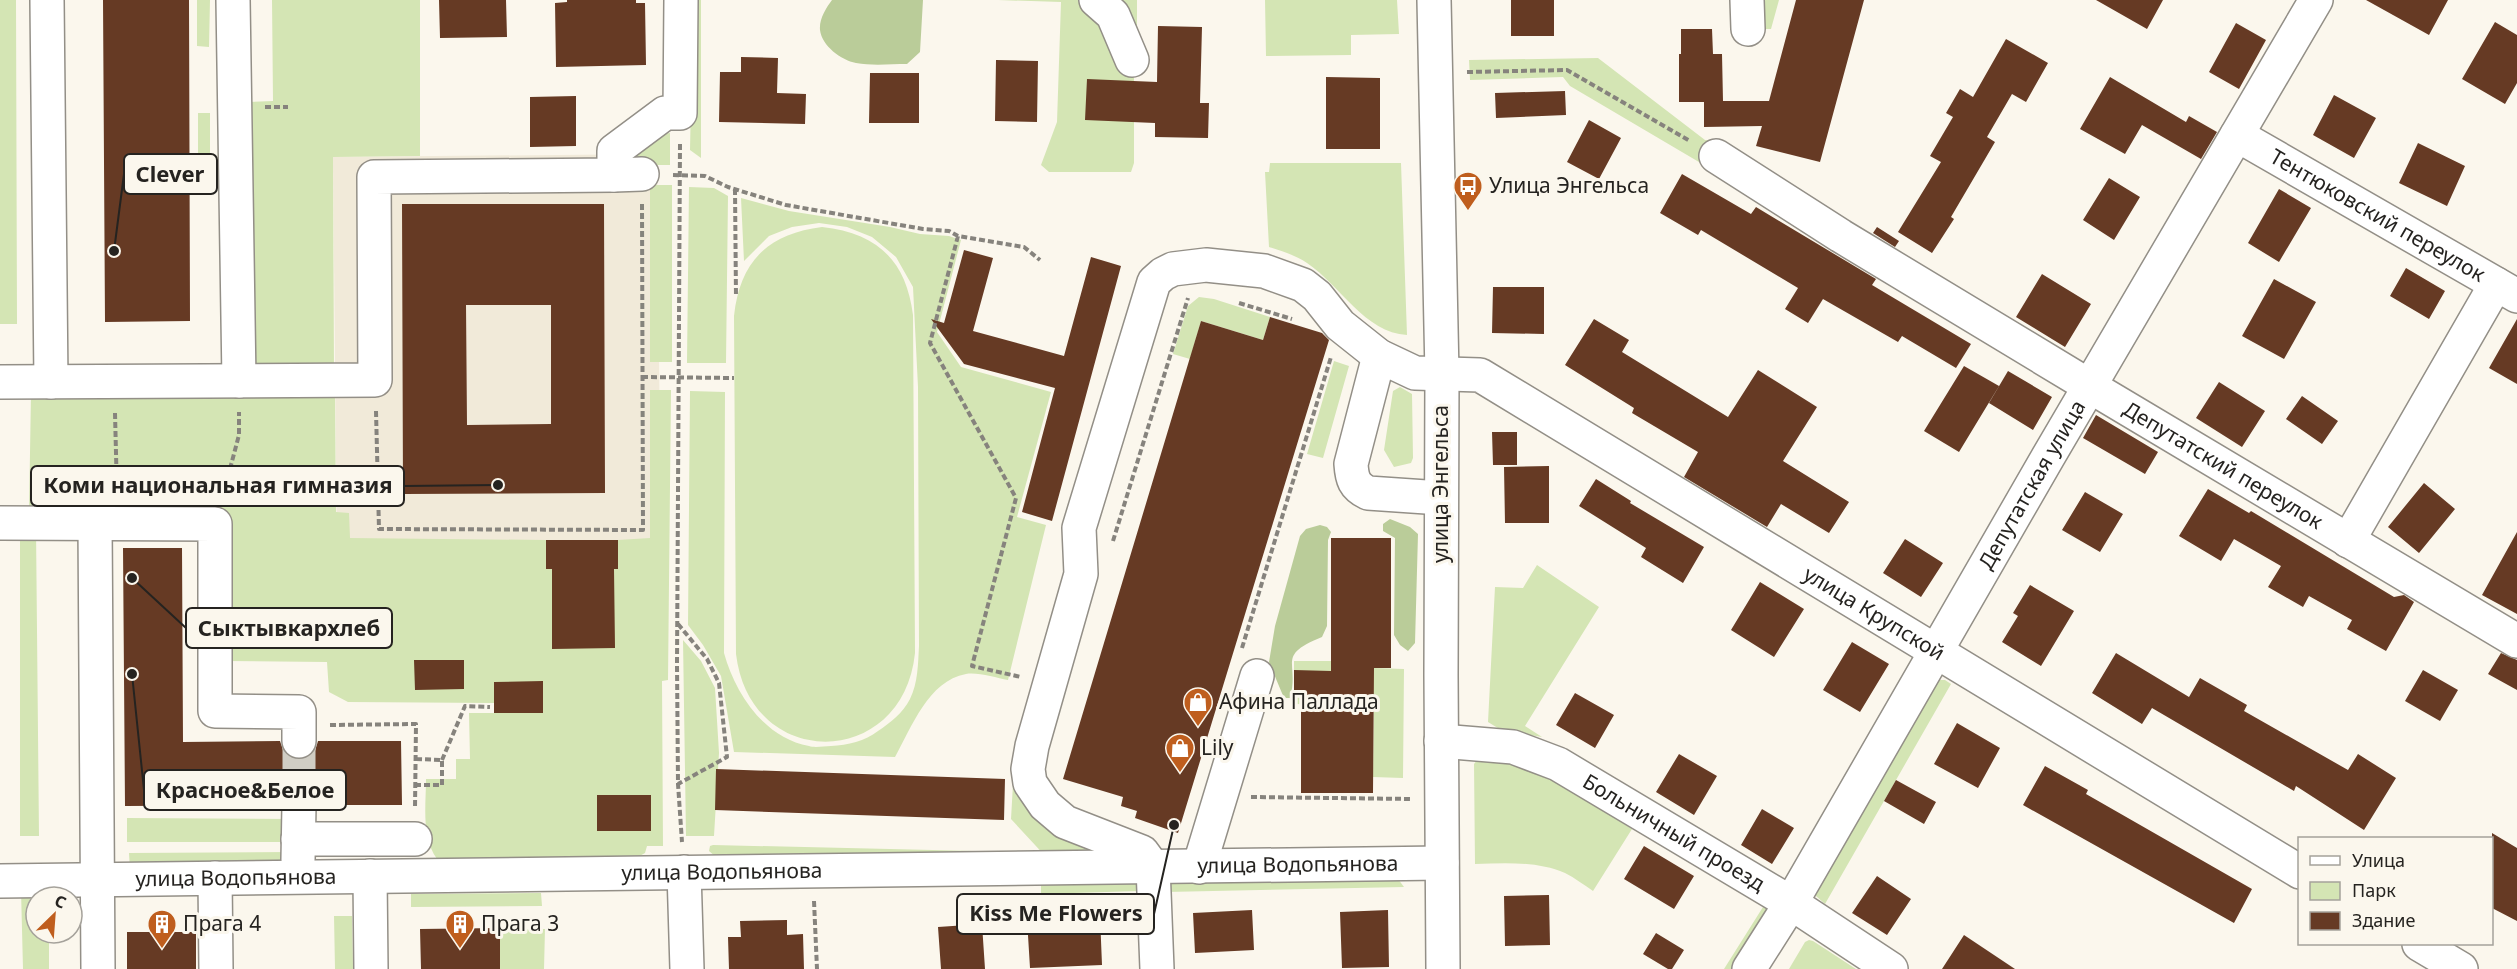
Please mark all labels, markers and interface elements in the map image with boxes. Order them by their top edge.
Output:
street label: Тентюковский переулок [2265,142,2491,288]
callout: Clever [124,154,217,194]
text: Clever [136,158,205,188]
bus stop icon: Улица Энгельса [1452,170,1484,212]
place label: Улица Энгельса [1489,171,1649,199]
street label: Депутатский переулок [2118,394,2328,535]
street label: Депутатская улица [1971,395,2091,574]
street label: улица Энгельса [1426,405,1454,563]
callout: Коми национальная гимназия [31,466,404,506]
text: Коми национальная гимназия [43,469,393,499]
street label: улица Крупской [1799,559,1950,666]
callout: Сыктывкархлеб [186,608,392,648]
text: Сыктывкархлеб [198,612,380,642]
shop icon: Афина Паллада [1182,686,1214,728]
place label: Афина Паллада [1219,687,1379,715]
shop icon: Lily [1164,732,1196,774]
place label: Lily [1201,733,1234,761]
street label: Больничный проезд [1578,767,1771,897]
callout: Красное&Белое [144,770,346,810]
text: Красное&Белое [156,774,334,804]
legend [2298,837,2493,945]
text: Улица [2352,848,2405,872]
street label: улица Водопьянова [1197,849,1399,879]
street label: улица Водопьянова [621,856,823,886]
street label: улица Водопьянова [135,862,337,892]
text: Парк [2352,878,2396,902]
north arrow [24,885,84,945]
text: С [51,889,70,914]
callout: Kiss Me Flowers [957,894,1154,934]
text: Kiss Me Flowers [969,897,1143,927]
building icon: Прага 4 [146,908,178,950]
building icon: Прага 3 [444,908,476,950]
text: Здание [2352,908,2416,932]
place label: Прага 4 [183,909,261,937]
place label: Прага 3 [481,909,559,937]

